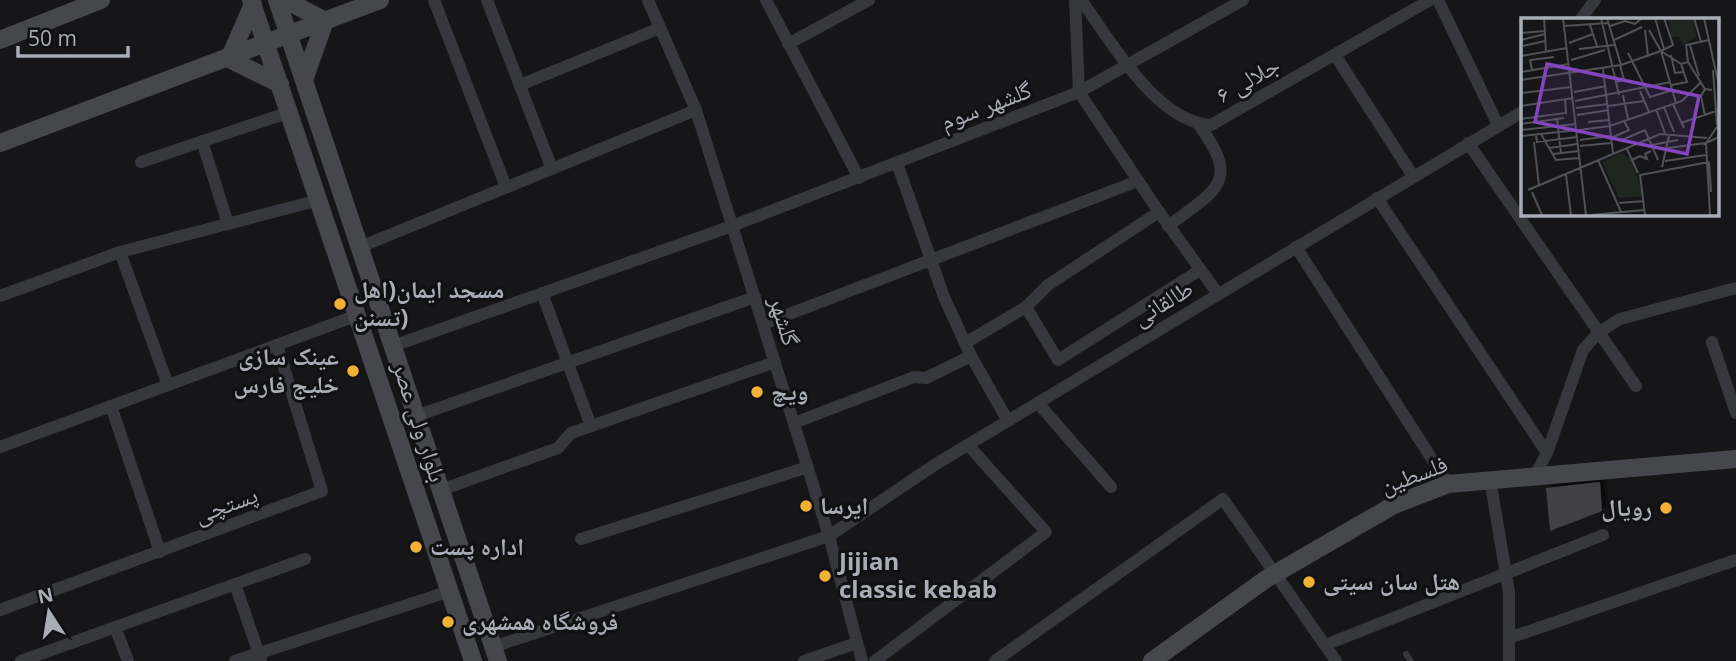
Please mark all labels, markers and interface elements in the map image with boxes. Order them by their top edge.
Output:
scale bar [18,14,128,58]
inset map [1521,18,1718,215]
text: 50 m [28,24,77,52]
street label: جلالی ۶ [1209,47,1285,110]
street label: گلشهر سوم [935,72,1036,138]
street label: طالقانی [1126,271,1199,333]
place label: مسجد ایمان(اهل تسنن) [354,272,504,333]
street label: گلشهر [762,291,809,350]
marker: مسجد ایمان(اهل تسنن) [332,296,348,312]
place label: عینک سازی خلیج فارس [234,339,339,400]
street label: بلوار ولی عصر [385,356,455,486]
marker: عینک سازی خلیج فارس [345,363,361,379]
place label: ویچ [771,374,809,407]
marker: ویچ [749,384,765,400]
street label: فلسطین [1375,446,1452,501]
street label: پستچی [189,477,262,530]
place label: ایرسا [820,488,868,521]
place label: رویال [1601,490,1652,523]
marker: ایرسا [798,498,814,514]
marker: رویال [1658,500,1674,516]
place label: اداره پست [430,529,524,562]
marker: اداره پست [408,539,424,555]
place label: Jijian classic kebab [837,544,997,605]
place label: هتل سان سیتی [1323,564,1460,597]
marker: Jijian classic kebab [817,568,833,584]
marker: هتل سان سیتی [1301,574,1317,590]
north arrow [14,577,84,647]
text: N [35,581,56,610]
place label: فروشگاه همشهری [462,604,618,637]
marker: فروشگاه همشهری [440,614,456,630]

